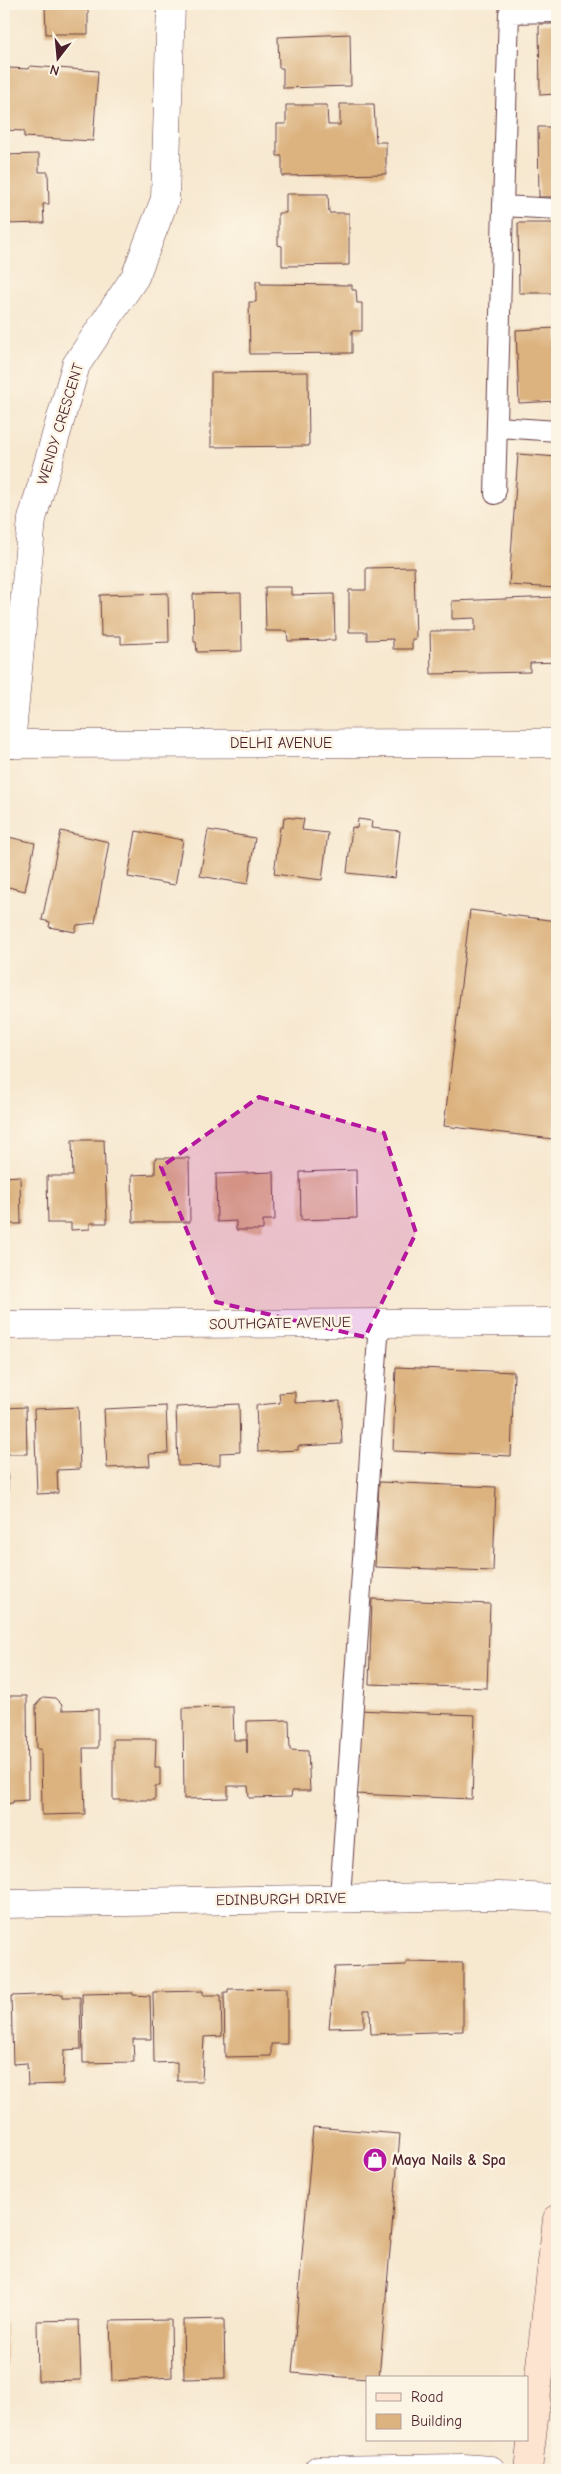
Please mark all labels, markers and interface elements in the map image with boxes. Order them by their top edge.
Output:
north arrow [32,32,82,82]
text: N [48,61,61,79]
street label: WENDY CRESCENT [33,361,87,487]
street label: DELHI AVENUE [230,734,332,752]
street label: SOUTHGATE AVENUE [209,1313,351,1333]
street label: EDINBURGH DRIVE [216,1889,346,1909]
shop icon: Maya Nails & Spa [362,2147,388,2173]
place label: Maya Nails & Spa [392,2151,506,2169]
legend [366,2376,528,2442]
text: Road [411,2388,443,2406]
text: Building [411,2412,462,2430]

